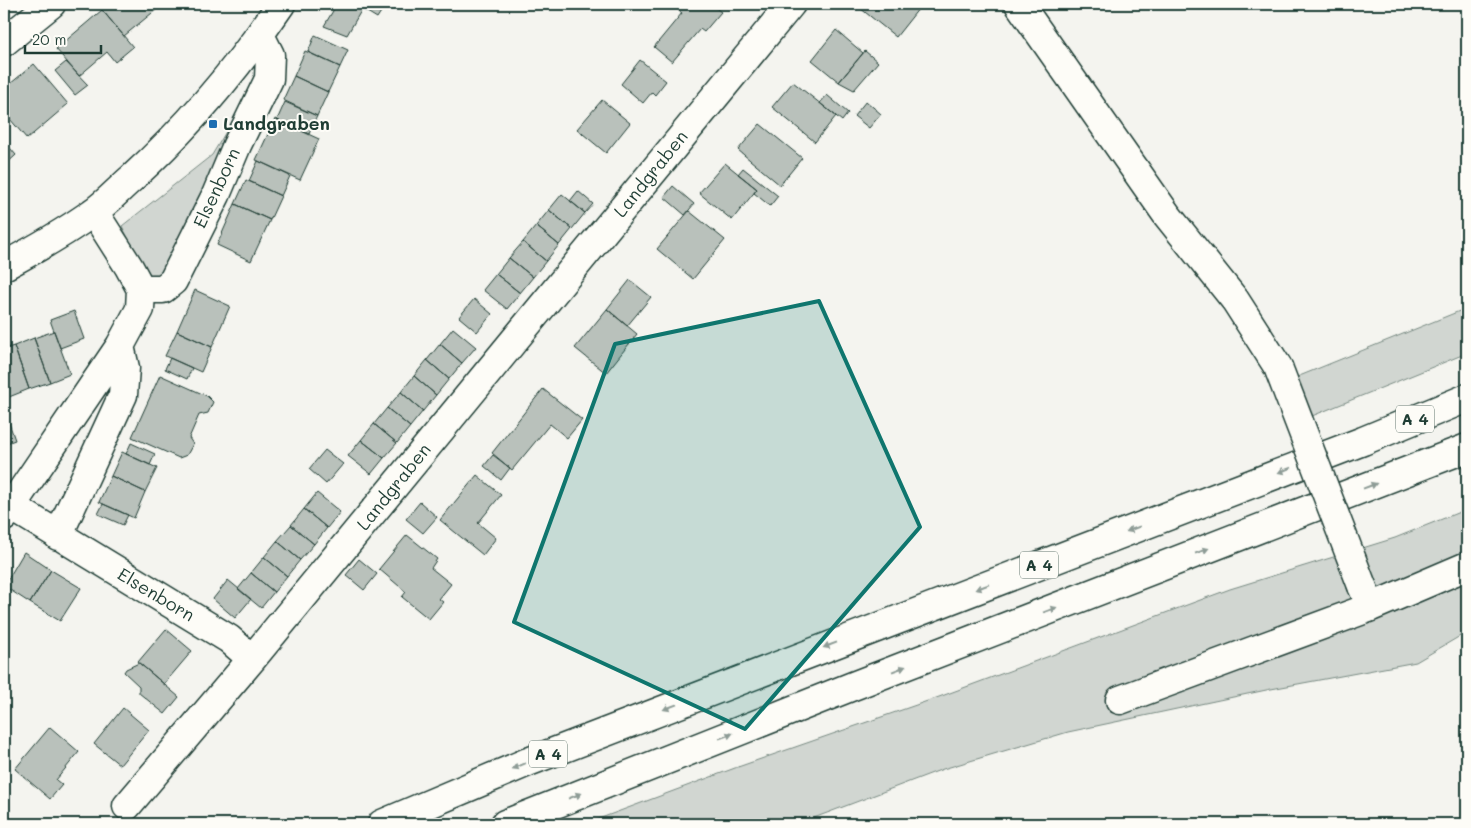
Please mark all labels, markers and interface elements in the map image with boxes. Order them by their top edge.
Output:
scale bar [25,22,101,54]
text: 20 m [32,29,66,49]
place label: Landgraben [223,111,330,135]
marker: Landgraben [207,118,219,130]
street label: Landgraben [608,125,693,222]
street label: Elsenborn [187,144,245,232]
road number: A 4 [1396,406,1434,432]
street label: Landgraben [351,438,436,535]
one-way arrow [1278,467,1292,475]
one-way arrow [1362,482,1377,489]
one-way arrow [1126,526,1141,533]
one-way arrow [1195,547,1210,555]
road number: A 4 [1020,552,1058,578]
street label: Elsenborn [114,562,199,627]
one-way arrow [974,584,989,591]
one-way arrow [1043,606,1058,614]
one-way arrow [822,641,837,649]
one-way arrow [892,664,906,672]
one-way arrow [663,703,677,711]
one-way arrow [719,732,733,740]
road number: A 4 [529,741,567,768]
one-way arrow [512,762,526,770]
one-way arrow [568,792,583,800]

